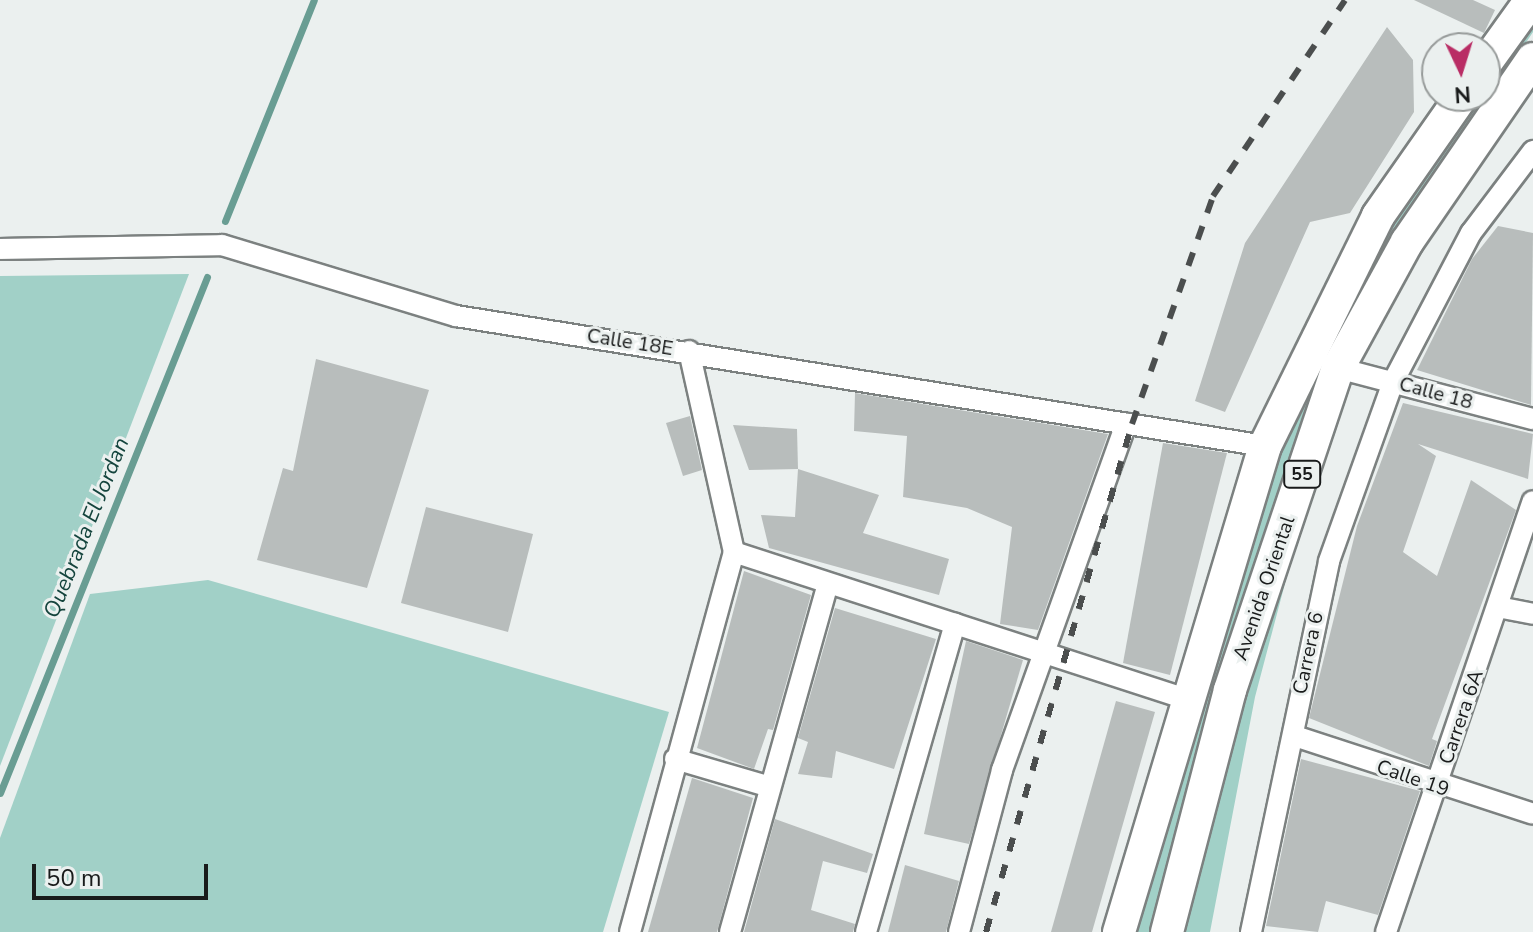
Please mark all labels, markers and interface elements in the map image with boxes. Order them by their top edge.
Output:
north arrow [1421,32,1501,112]
text: N [1453,78,1472,109]
street label: Calle 18E [585,323,675,361]
street label: Calle 18 [1397,372,1475,414]
water label: Quebrada El Jordan [39,434,135,622]
road number: 55 [1282,460,1322,488]
street label: Avenida Oriental [1228,513,1300,663]
street label: Carrera 6 [1288,610,1328,696]
street label: Carrera 6A [1434,667,1488,767]
street label: Calle 19 [1374,754,1452,802]
scale bar [36,848,212,898]
text: 50 m [46,862,102,894]

